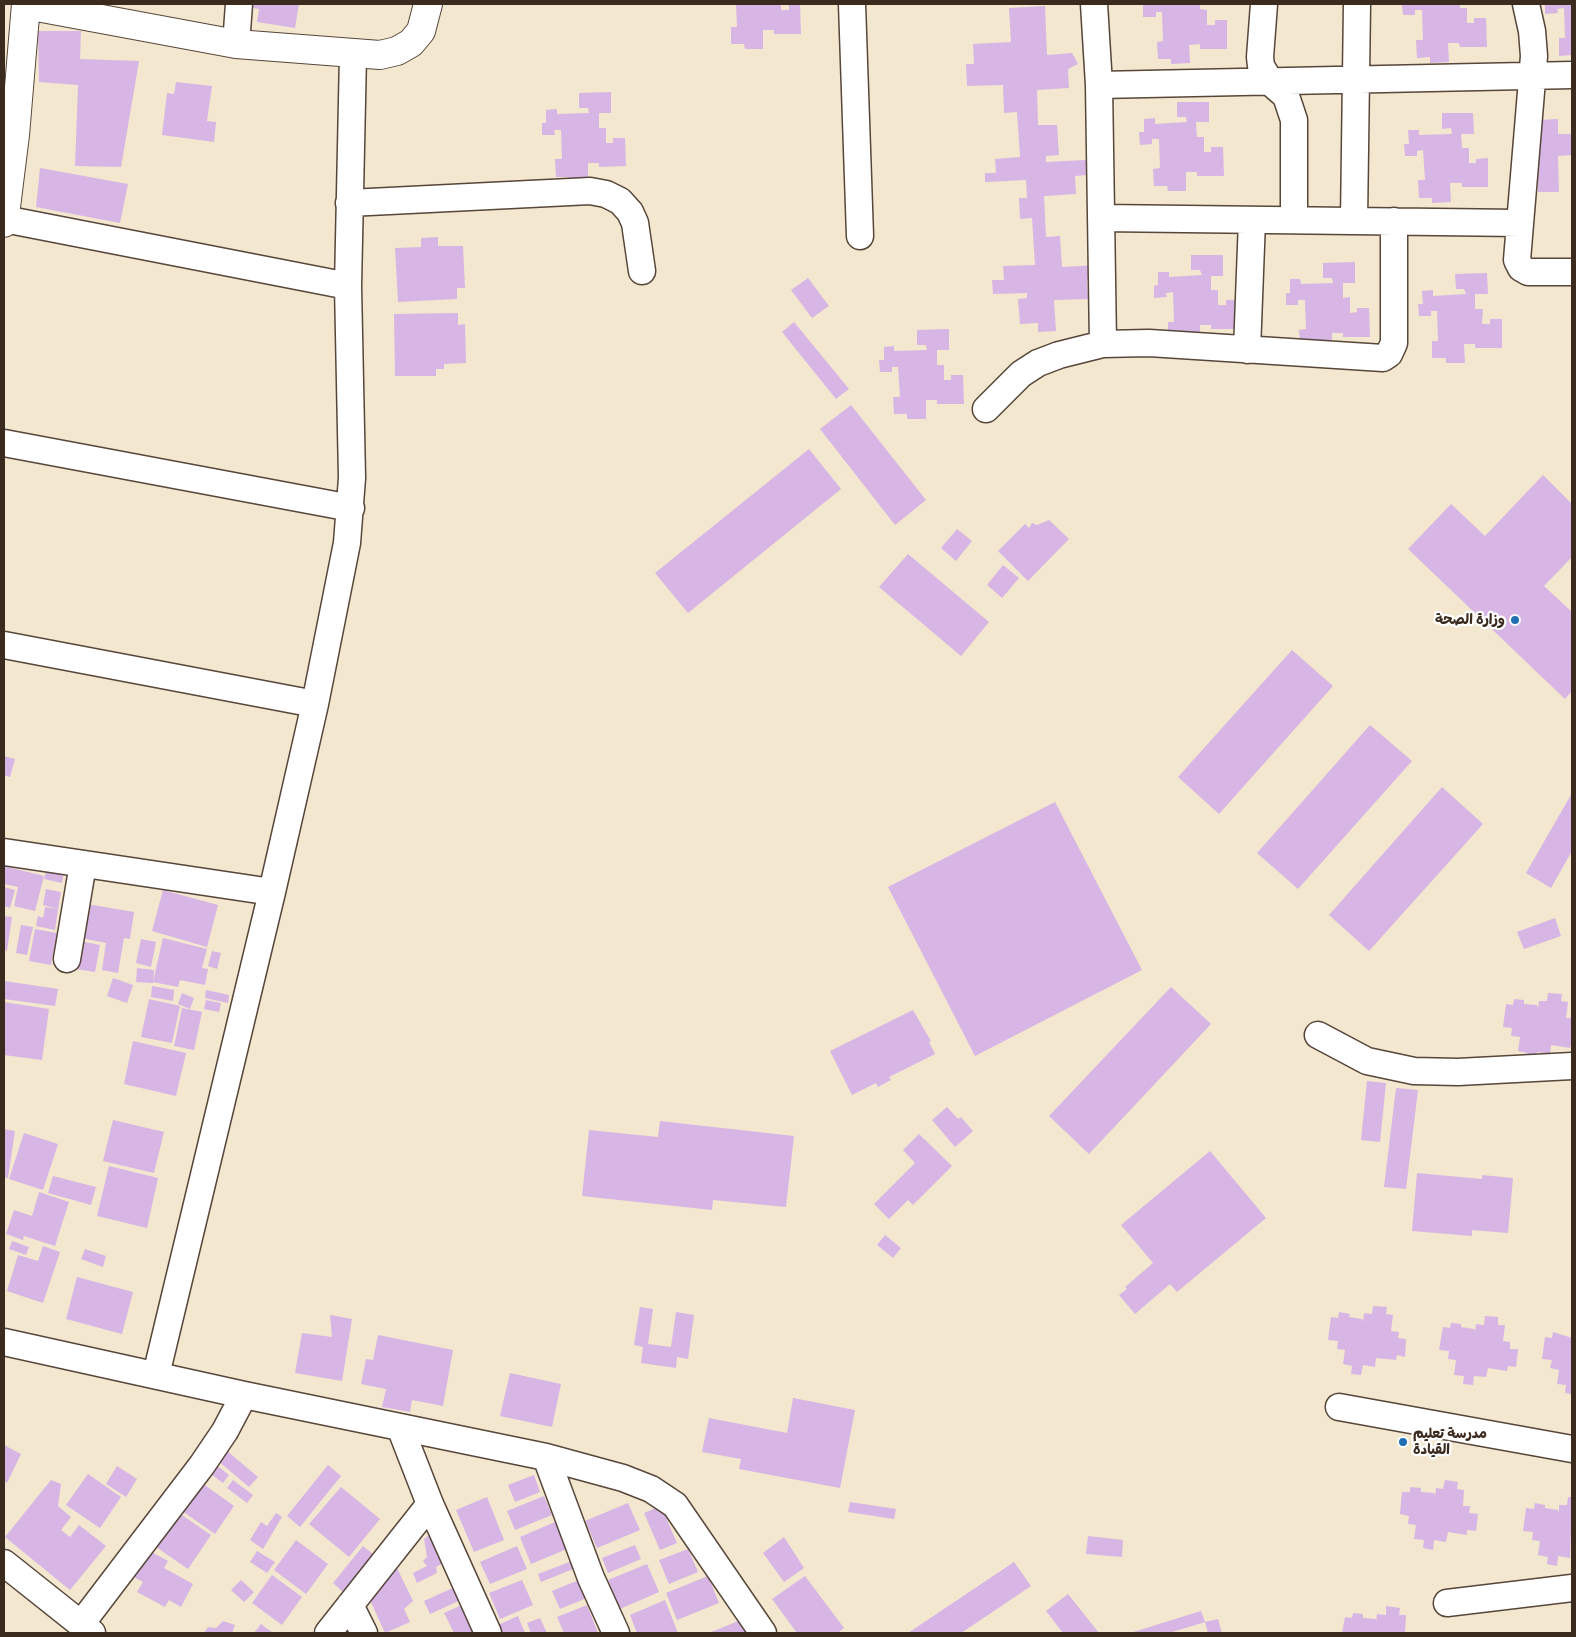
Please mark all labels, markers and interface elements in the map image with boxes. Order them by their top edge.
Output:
place label: وزارة الصحة [1435,612,1505,628]
marker: وزارة الصحة [1509,614,1521,626]
place label: مدرسة تعليم القيادة [1413,1426,1487,1458]
marker: مدرسة تعليم القيادة [1397,1436,1409,1448]

